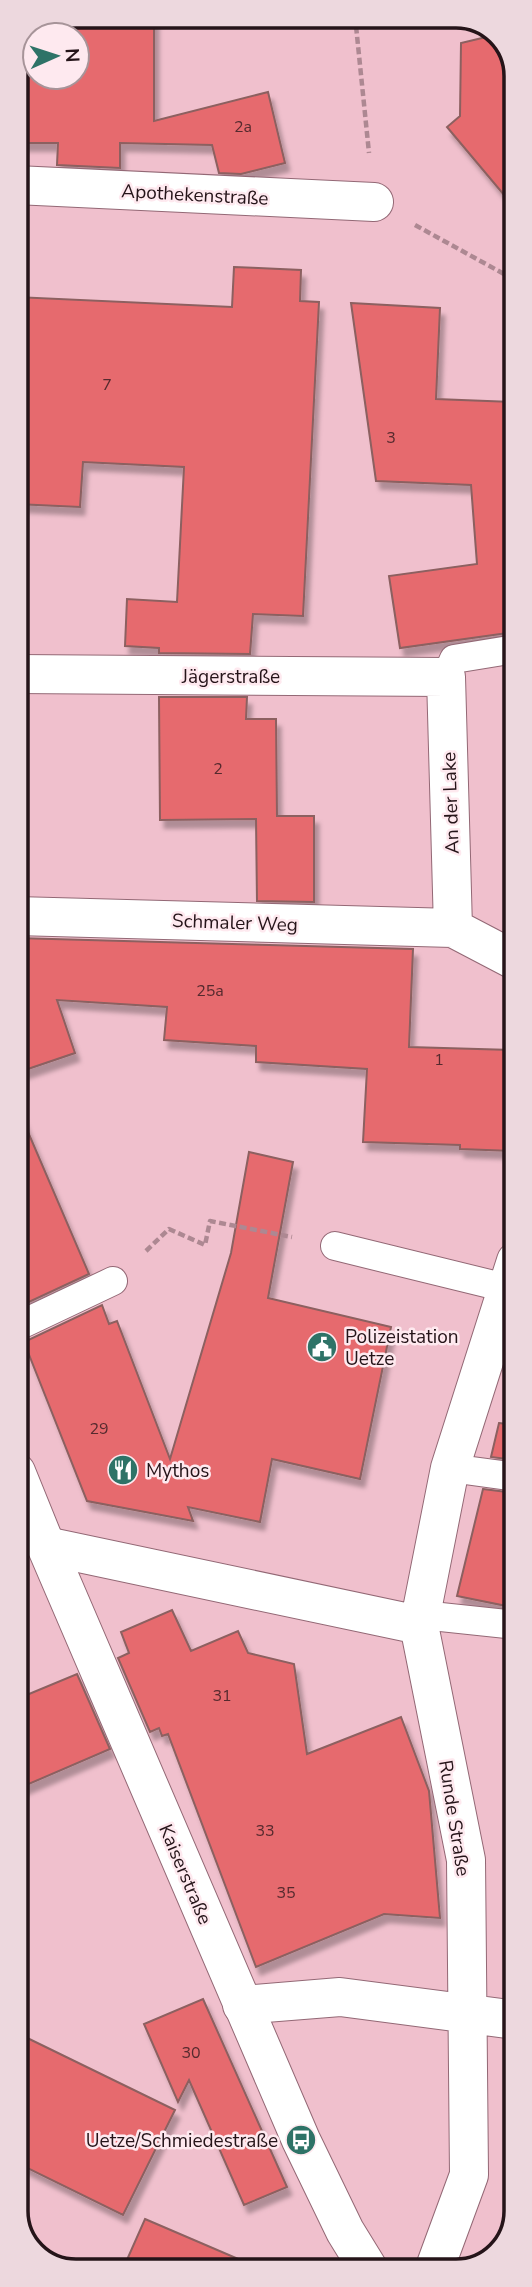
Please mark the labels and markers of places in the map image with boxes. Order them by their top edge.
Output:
place label: Polizeistation Uetze [345,1324,459,1372]
public building icon: Polizeistation Uetze [305,1330,339,1364]
restaurant icon: Mythos [106,1453,140,1487]
place label: Mythos [146,1458,209,1484]
bus stop icon: Uetze/Schmiedestraße [284,2123,318,2157]
place label: Uetze/Schmiedestraße [86,2128,278,2154]

